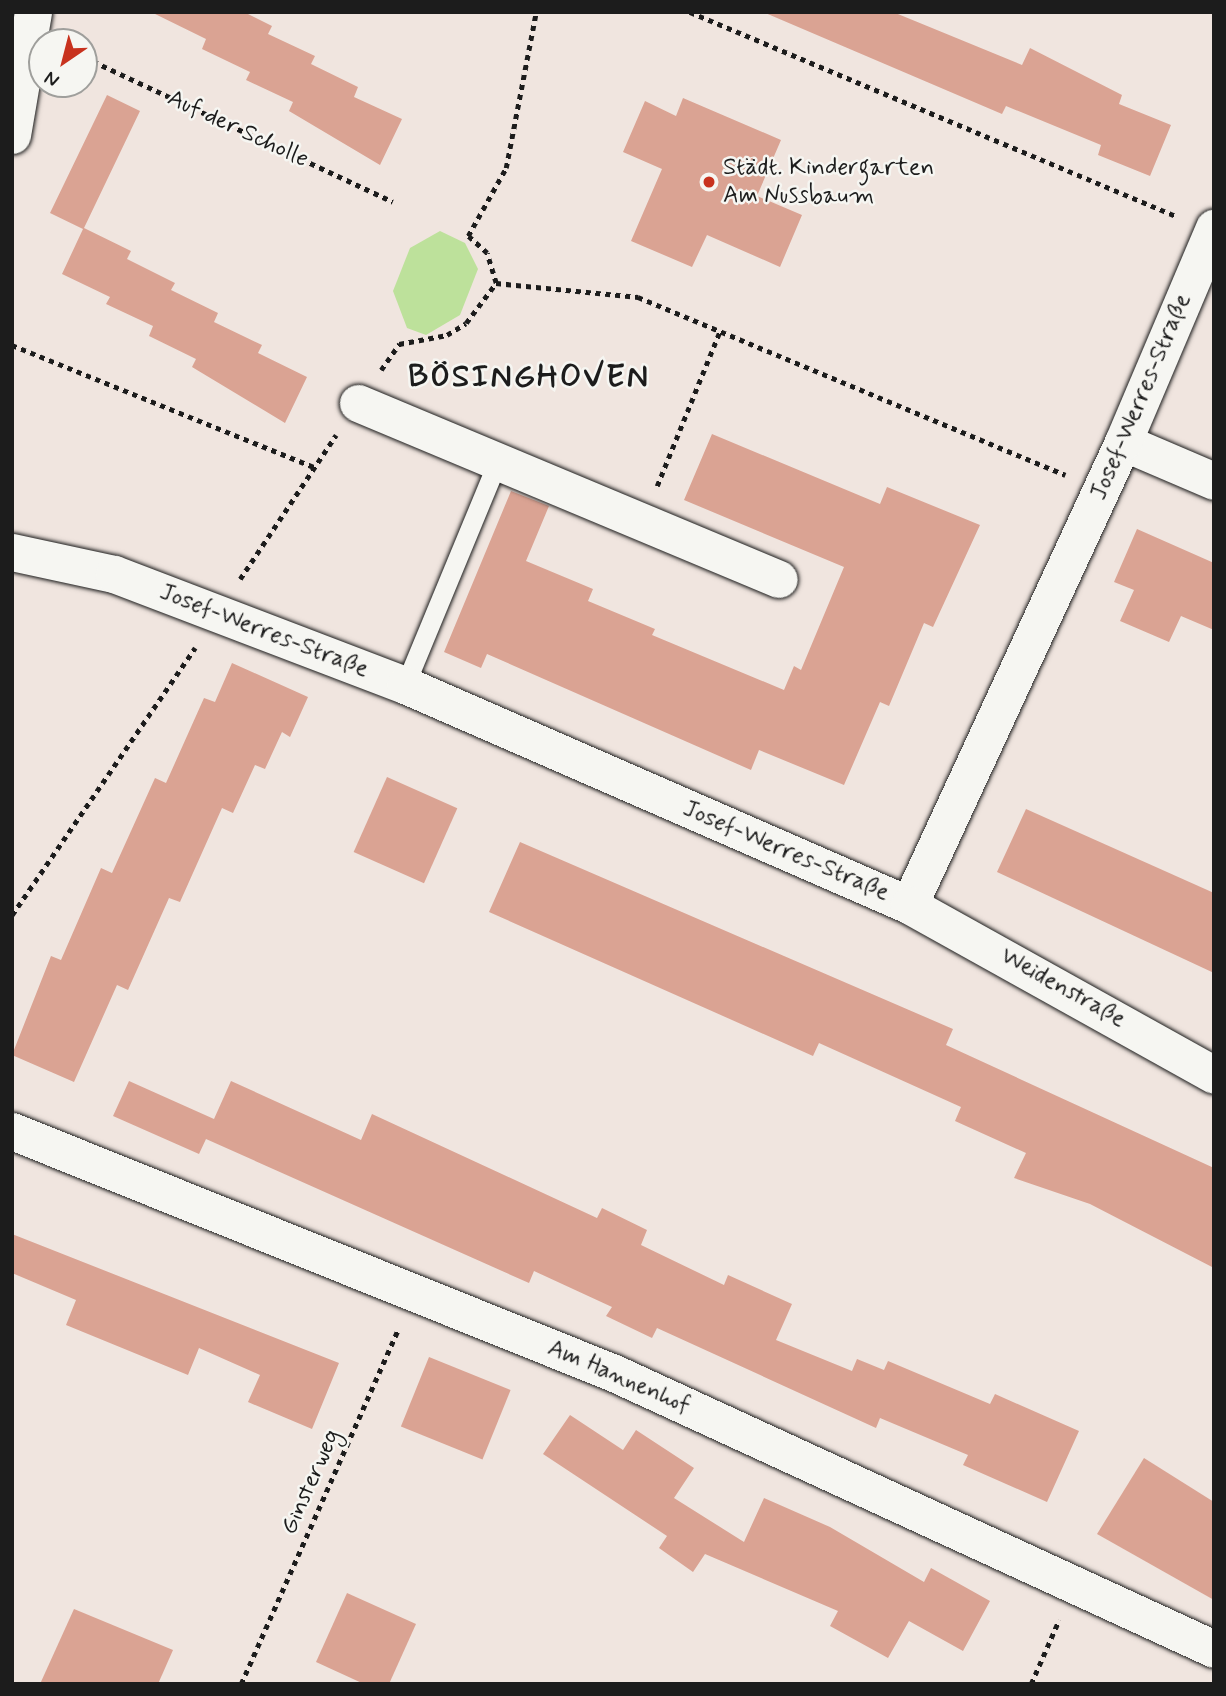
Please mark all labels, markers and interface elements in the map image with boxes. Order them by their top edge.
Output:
north arrow [28,28,98,98]
text: N [39,65,64,93]
street label: Auf der Scholle [164,84,312,174]
place label: Städt. Kindergarten Am Nussbaum [723,154,934,210]
marker: Städt. Kindergarten Am Nussbaum [701,174,717,190]
street label: Josef-Werres-Straße [1085,290,1197,504]
district label: BÖSINGHOVEN [409,358,649,396]
street label: Josef-Werres-Straße [156,578,372,684]
street label: Josef-Werres-Straße [679,795,893,907]
street label: Weidenstraße [995,942,1131,1034]
street label: Am Hannenhof [542,1333,696,1421]
street label: Ginsterweg [275,1425,347,1539]

